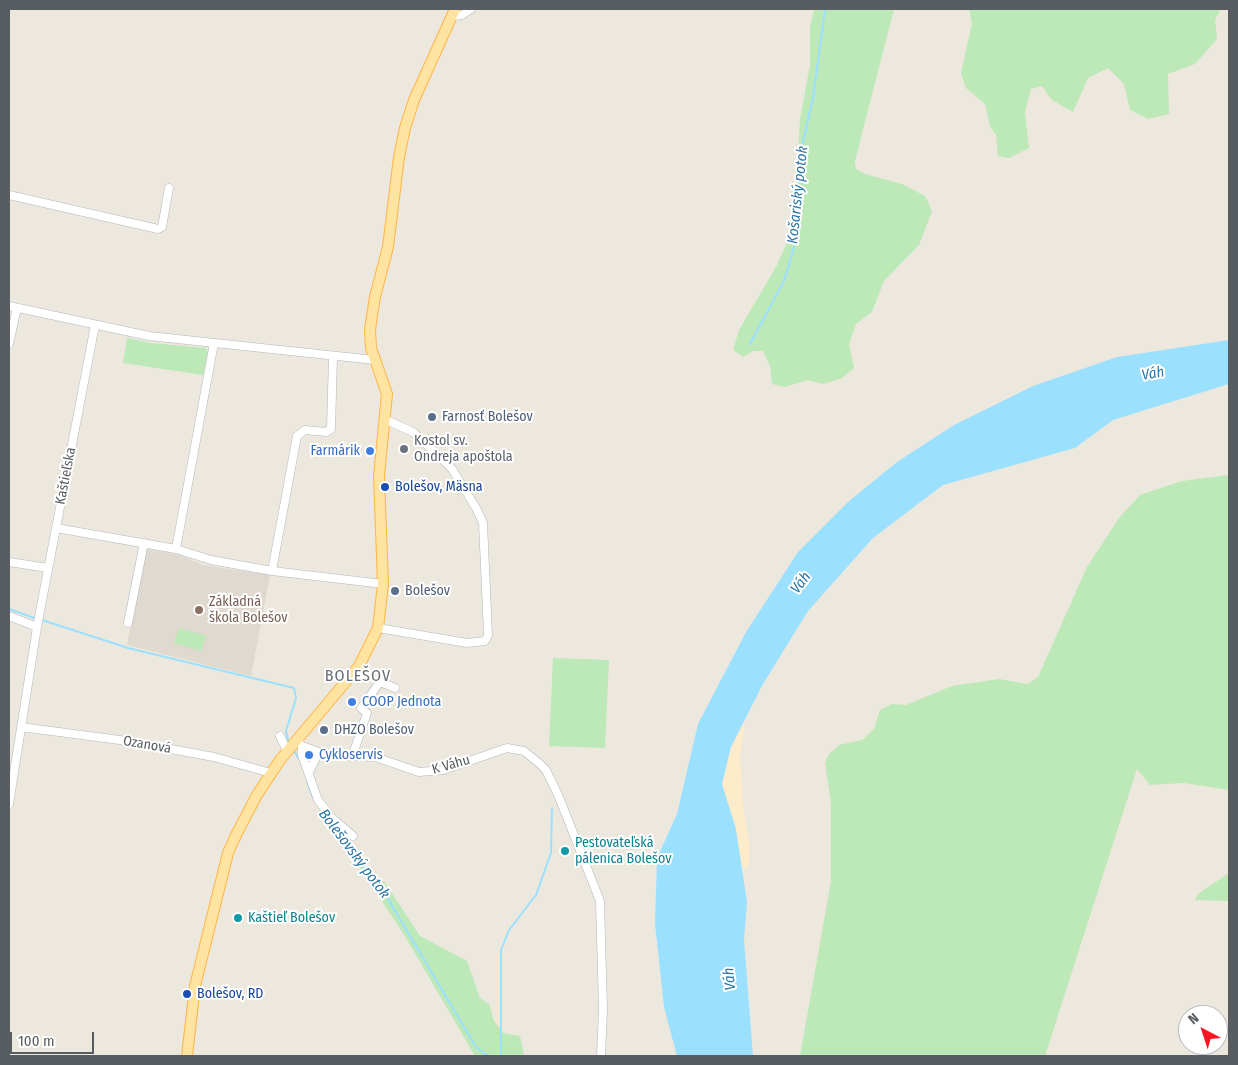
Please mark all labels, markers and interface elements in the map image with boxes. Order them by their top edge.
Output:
water label: Košariský potok [784,145,812,245]
water label: Váh [1140,363,1166,385]
place label: Farnosť Bolešov [442,409,533,425]
marker: Farnosť Bolešov [426,411,438,423]
place label: Kostol sv. Ondreja apoštola [414,433,513,466]
place label: Farmárik [310,443,360,459]
marker: Kostol sv. Ondreja apoštola [398,443,410,455]
marker: Farmárik [364,445,376,457]
street label: Kaštieľska [52,446,80,506]
place label: Bolešov, Mäsna [395,479,483,495]
marker: Bolešov, Mäsna [379,481,391,493]
water label: Váh [787,568,815,598]
place label: Bolešov [405,583,450,599]
marker: Bolešov [389,585,401,597]
place label: Základná škola Bolešov [209,594,288,626]
marker: Základná škola Bolešov [193,604,205,616]
district label: BOLEŠOV [324,667,392,687]
place label: COOP Jednota [362,694,441,710]
marker: COOP Jednota [346,696,358,708]
place label: DHZO Bolešov [334,722,414,738]
marker: DHZO Bolešov [318,724,330,736]
street label: Ozanová [122,733,172,757]
place label: Cykloservis [319,747,383,763]
marker: Cykloservis [303,749,315,761]
street label: K Váhu [430,752,472,778]
water label: Bolešovský potok [315,806,393,902]
place label: Pestovateľská pálenica Bolešov [575,835,672,868]
marker: Pestovateľská pálenica Bolešov [559,845,571,857]
place label: Kaštieľ Bolešov [248,910,335,926]
marker: Kaštieľ Bolešov [232,912,244,924]
water label: Váh [720,967,740,991]
place label: Bolešov, RD [197,986,263,1002]
marker: Bolešov, RD [181,988,193,1000]
north arrow [1178,1005,1228,1055]
text: N [1185,1010,1202,1028]
scale bar [12,1022,96,1054]
text: 100 m [18,1032,55,1050]

